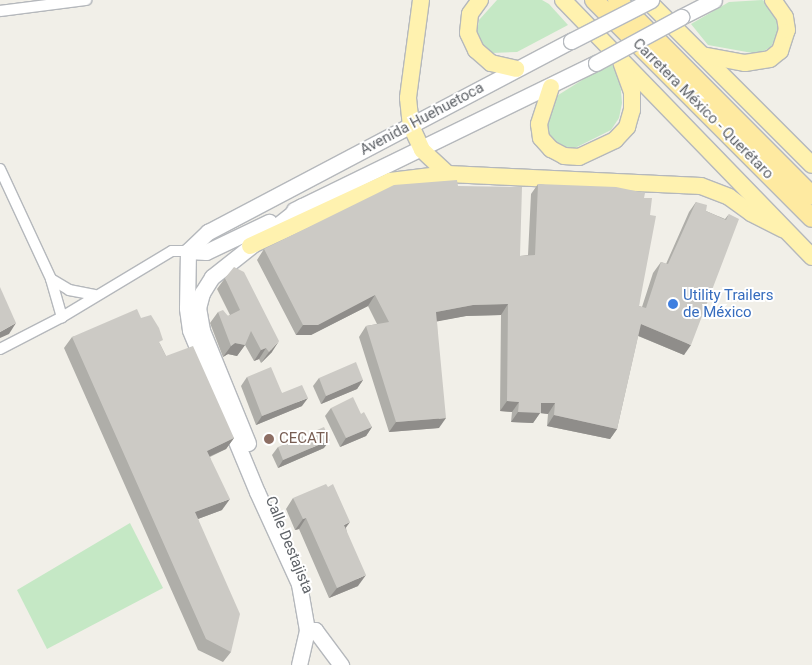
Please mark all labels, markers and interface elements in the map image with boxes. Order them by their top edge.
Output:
street label: Carretera México - Querétaro [629,35,777,183]
street label: Avenida Huehuetoca [357,79,487,159]
place label: Utility Trailers de México [683,286,774,321]
marker: Utility Trailers de México [667,298,679,310]
place label: CECATI [279,430,329,448]
marker: CECATI [263,433,275,445]
street label: Calle Destajista [261,494,317,596]

